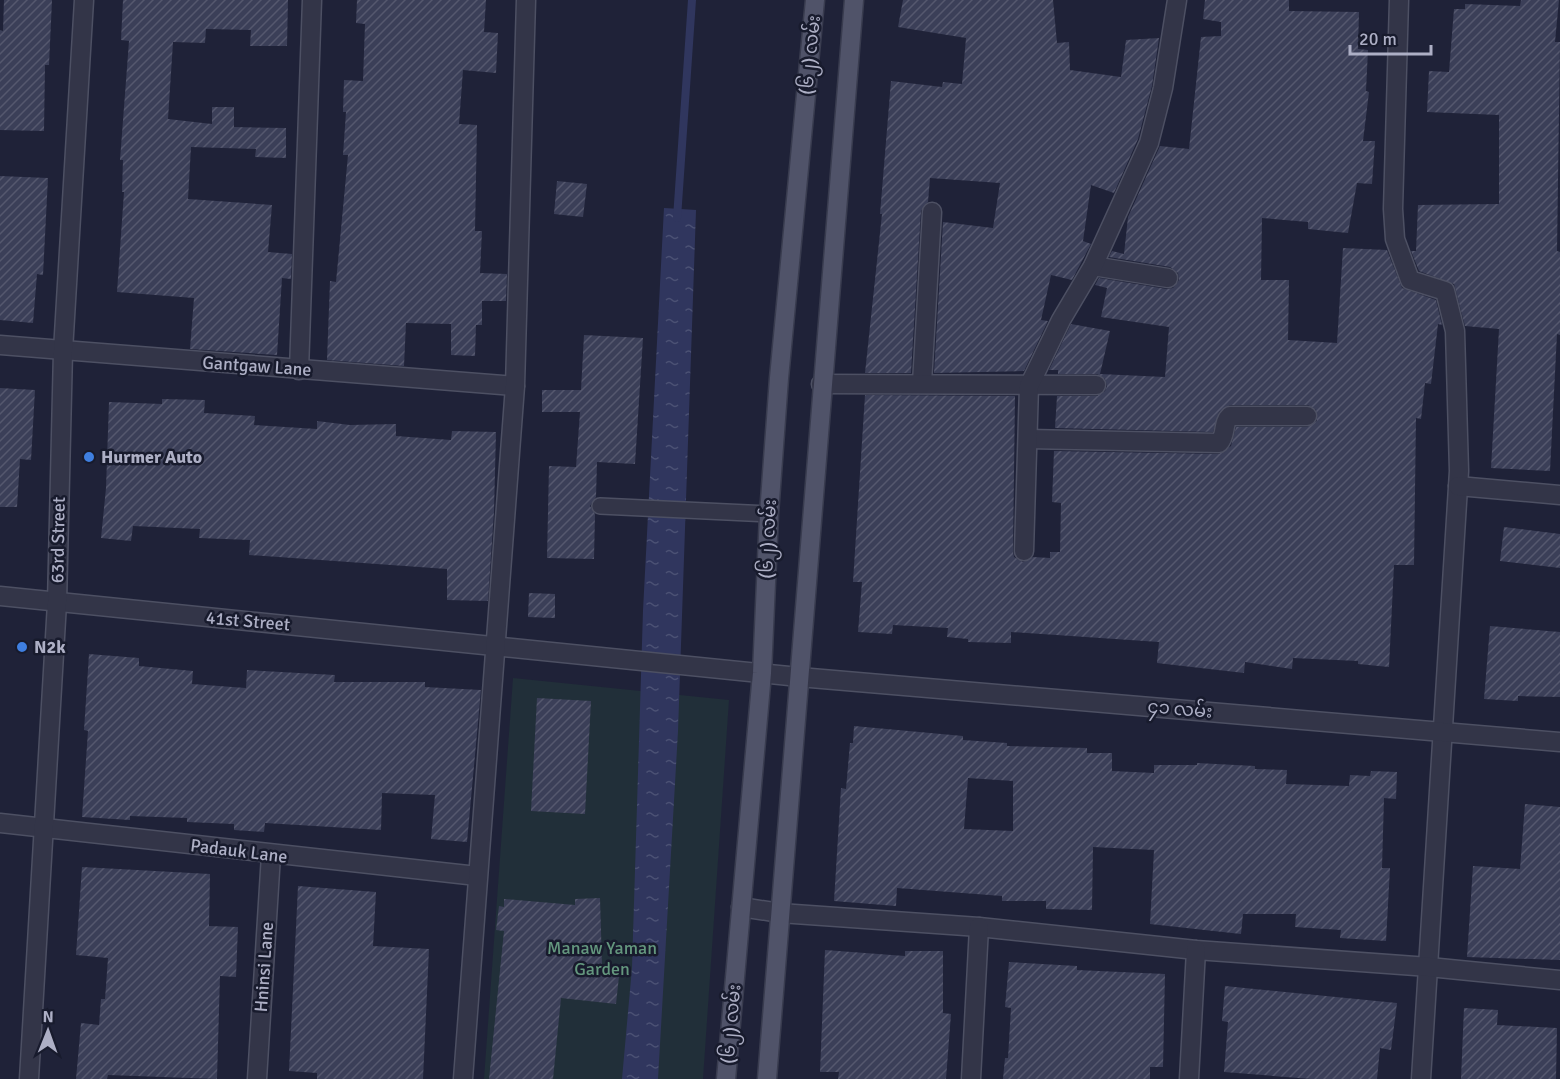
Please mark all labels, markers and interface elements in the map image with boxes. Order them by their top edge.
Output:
street label: (၆၂) လမ်း [793,14,829,96]
scale bar [1350,18,1431,56]
text: 20 m [1359,28,1397,50]
street label: Gantgaw Lane [202,351,312,381]
place label: Hurmer Auto [101,446,202,468]
marker: Hurmer Auto [82,450,96,464]
street label: 63rd Street [46,497,70,583]
street label: (၆၂) လမ်း [753,499,785,580]
street label: 41st Street [205,606,291,636]
place label: N2k [34,636,66,658]
marker: N2k [15,640,29,654]
street label: ၄၁ လမ်း [1146,693,1213,727]
street label: Padauk Lane [189,834,289,868]
street label: Hninsi Lane [250,921,278,1013]
park label: Manaw Yaman Garden [547,937,657,980]
street label: (၆၂) လမ်း [715,983,749,1065]
north arrow [18,1001,78,1061]
text: N [43,1007,54,1027]

